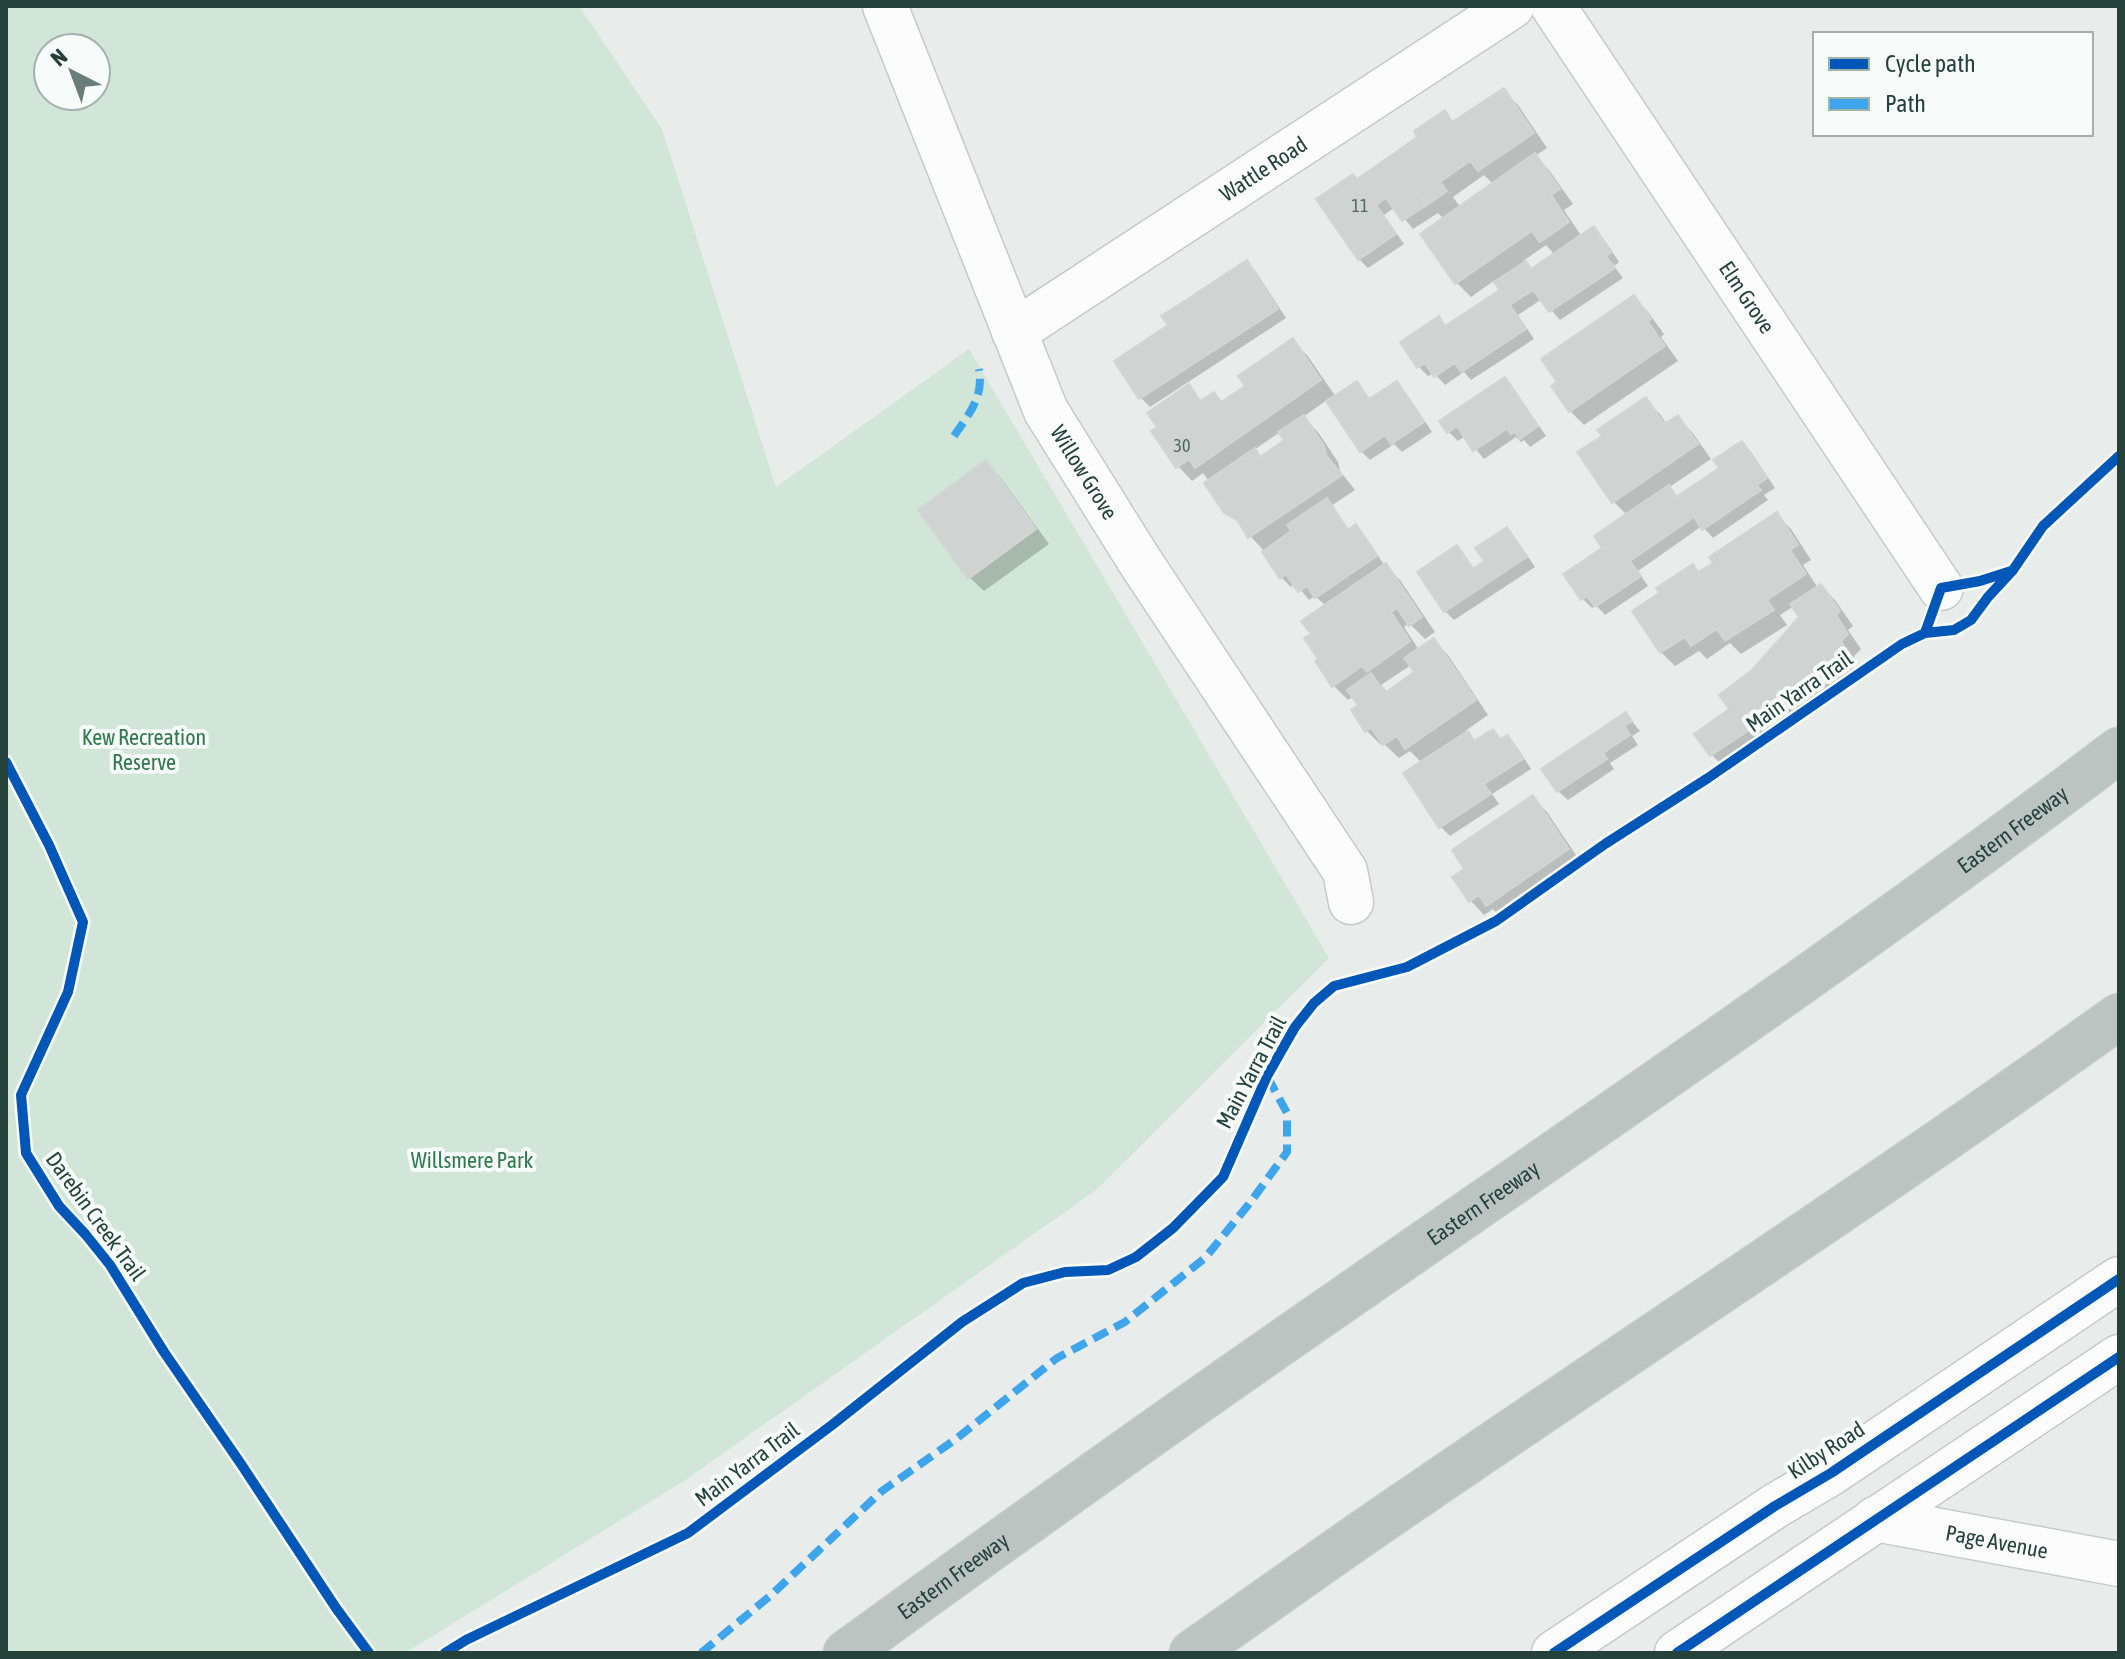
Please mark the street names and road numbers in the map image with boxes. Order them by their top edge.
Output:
street label: Wattle Road [1215,131,1312,207]
street label: Elm Grove [1714,256,1780,338]
street label: Willow Grove [1045,420,1123,524]
street label: Main Yarra Trail [1741,645,1857,737]
street label: Eastern Freeway [1952,780,2073,879]
street label: Main Yarra Trail [1210,1011,1292,1133]
street label: Darebin Creek Trail [41,1147,151,1286]
street label: Eastern Freeway [1422,1155,1544,1251]
street label: Main Yarra Trail [690,1416,804,1512]
street label: Kilby Road [1783,1416,1869,1484]
street label: Page Avenue [1944,1519,2050,1564]
street label: Eastern Freeway [892,1527,1013,1624]

